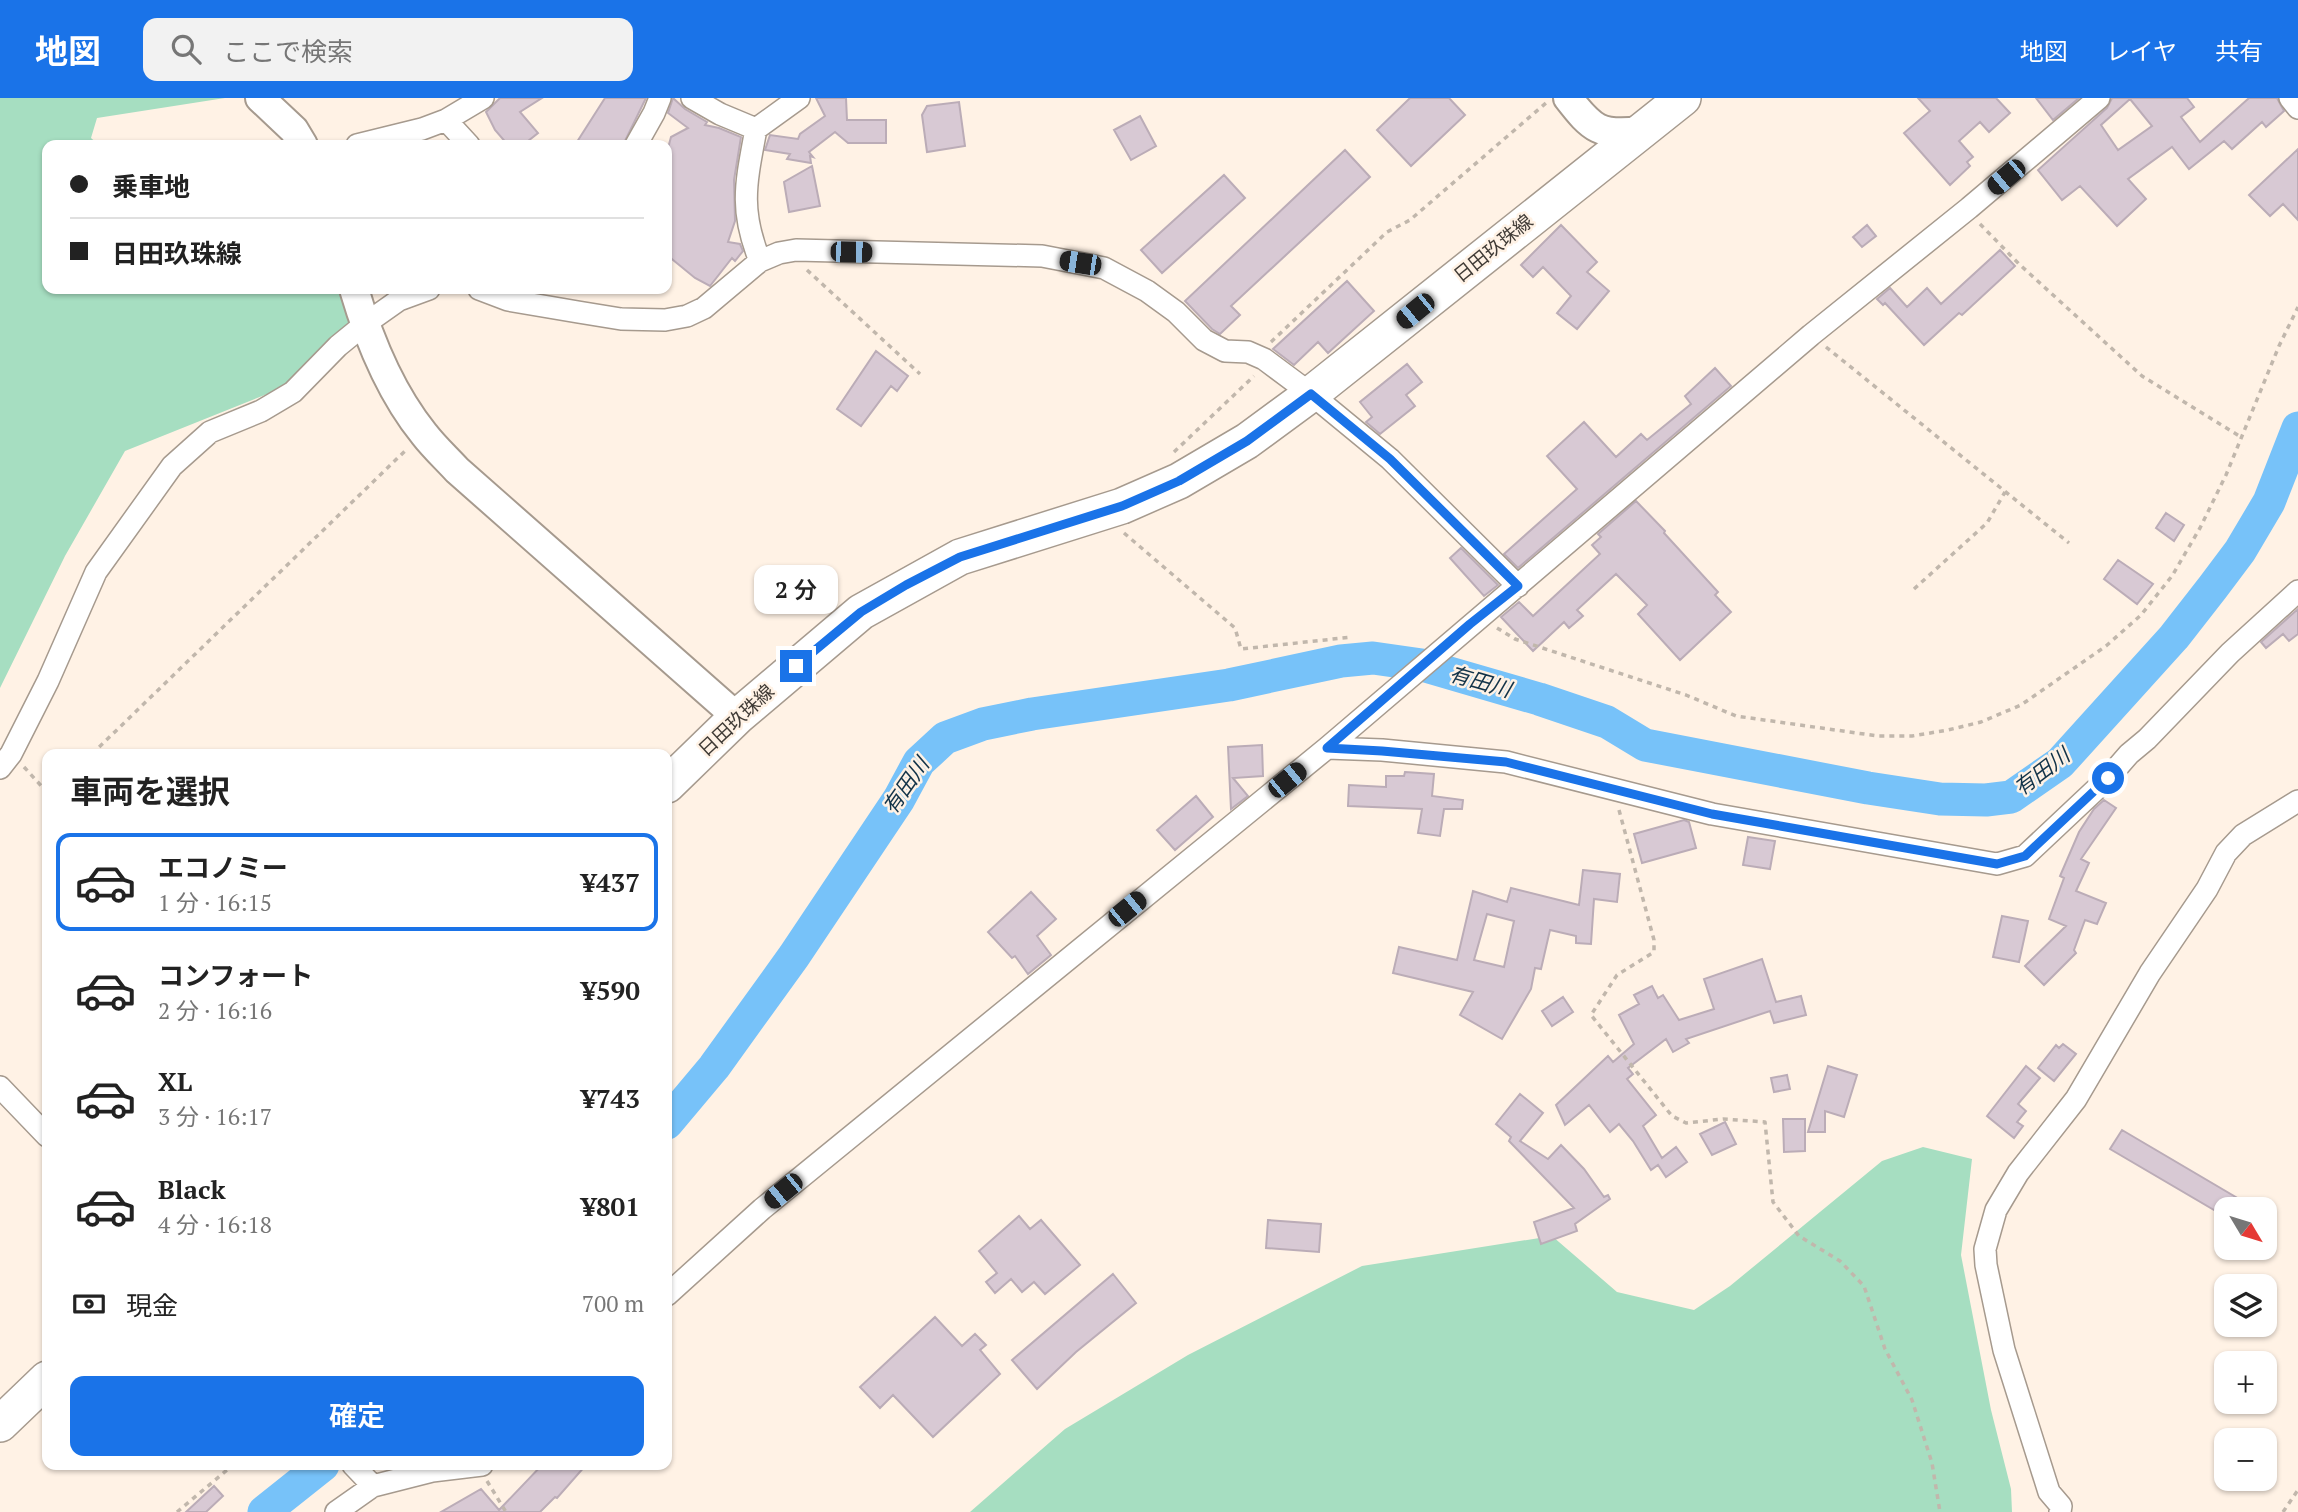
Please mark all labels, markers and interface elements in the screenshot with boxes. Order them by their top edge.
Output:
search box [143,18,633,81]
text: 地図 [35,29,101,72]
icon: search [167,30,205,68]
text: ここで検索 [223,34,353,68]
text: 地図 [2020,35,2068,67]
text: レイヤ [2106,35,2177,67]
text: 共有 [2215,35,2263,67]
car [1984,155,2029,199]
text: 乗車地 [112,169,190,203]
street label: 日田玖珠線 [1448,208,1537,287]
text: 日田玖珠線 [112,236,242,270]
car [830,241,873,263]
car [1058,249,1103,277]
car [1393,290,1438,332]
callout: 2 分 [754,564,838,614]
text: 2 分 [775,574,817,605]
route end [780,650,812,682]
water label: 有田川 [1446,659,1516,704]
street label: 日田玖珠線 [692,678,779,761]
water label: 有田川 [2008,740,2077,801]
water label: 有田川 [876,750,936,819]
car [1265,759,1310,801]
route start [2092,762,2124,794]
text: 車両を選択 [70,770,230,812]
text: エコノミー [158,850,288,884]
icon: car [74,851,137,914]
text: ¥437 [581,865,640,899]
text: 1 分 · 16:15 [158,887,272,918]
car [1105,888,1150,930]
text: コンフォート [158,958,313,992]
icon: car [74,959,137,1022]
text: ¥590 [581,973,640,1007]
text: 2 分 · 16:16 [158,995,272,1026]
text: XL [158,1064,192,1098]
icon: car [74,1067,137,1130]
text: ¥743 [581,1081,640,1115]
text: 3 分 · 16:17 [158,1101,272,1132]
car [761,1170,806,1212]
text: Black [158,1172,226,1206]
icon: car [74,1175,137,1238]
text: ¥801 [581,1189,640,1223]
north arrow [2214,1197,2277,1260]
map controls [2214,1197,2277,1491]
text: 4 分 · 16:18 [158,1209,272,1240]
button: layers [2214,1274,2277,1337]
icon: cash [70,1285,108,1323]
text: 現金 [126,1288,178,1322]
text: 700 m [582,1288,644,1319]
button: + [2214,1351,2277,1414]
button: 確定 [70,1376,644,1456]
button: − [2214,1428,2277,1491]

